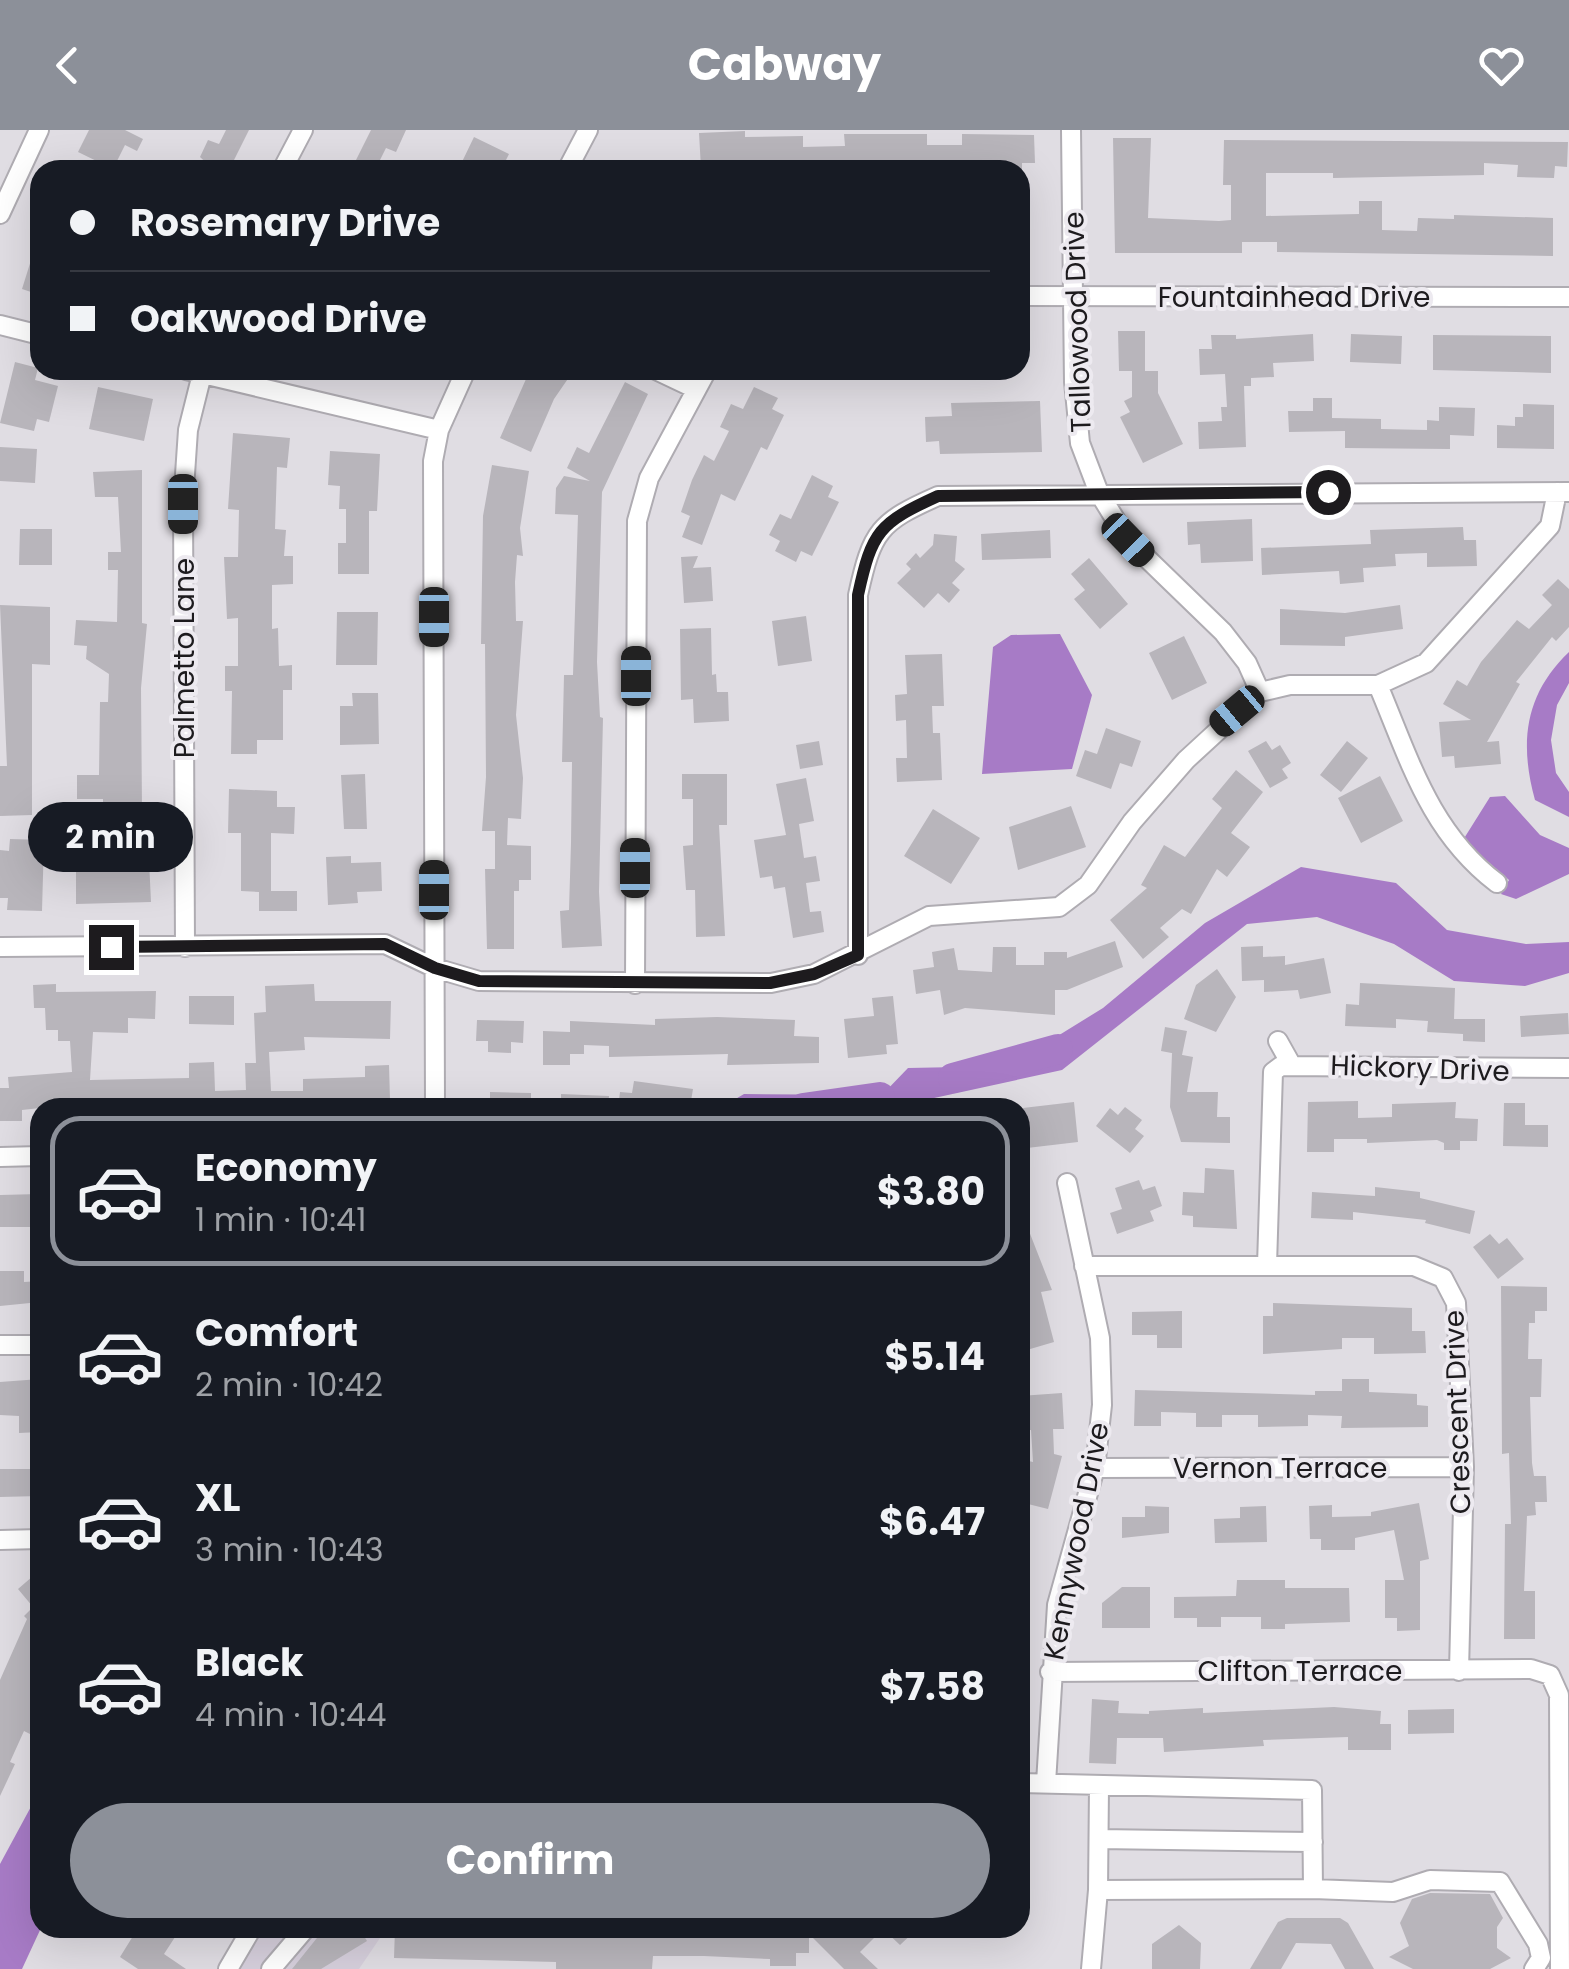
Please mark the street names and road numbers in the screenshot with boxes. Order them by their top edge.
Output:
street label: Tallowood Drive [1054,211,1101,433]
street label: Fountainhead Drive [1158,278,1430,317]
street label: Palmetto Lane [165,558,204,758]
street label: Hickory Drive [1330,1046,1510,1091]
street label: Crescent Drive [1434,1309,1481,1515]
street label: Kennywood Drive [1034,1419,1119,1663]
street label: Vernon Terrace [1173,1449,1387,1488]
street label: Clifton Terrace [1198,1652,1402,1691]

